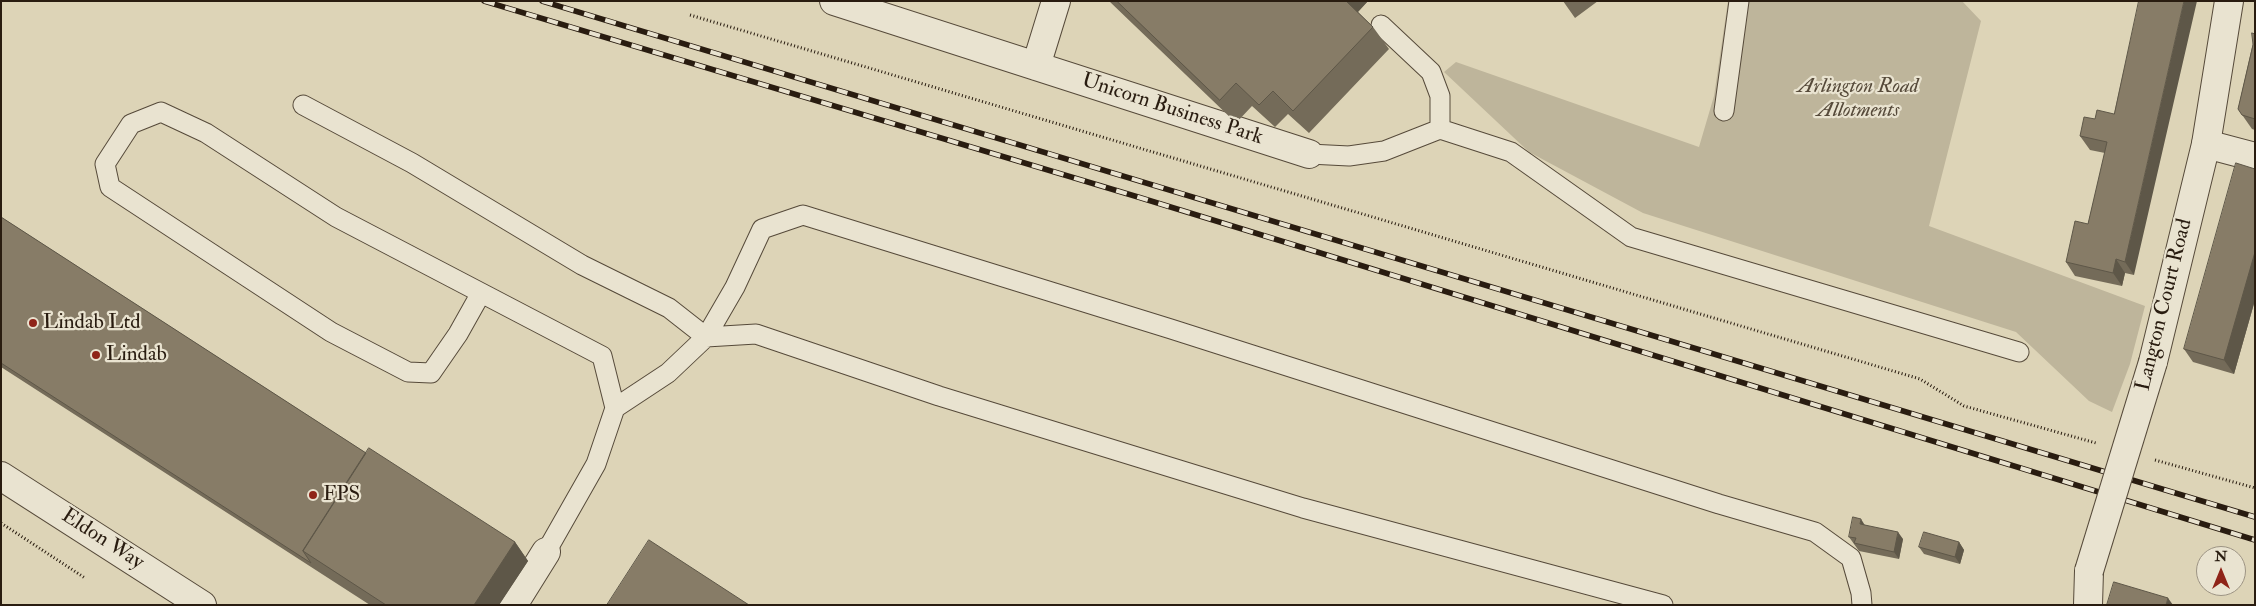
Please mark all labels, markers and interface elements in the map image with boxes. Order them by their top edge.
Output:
street label: Unicorn Business Park [1078,69,1266,151]
park label: Arlington Road Allotments [1798,74,1918,124]
street label: Langton Court Road [2131,216,2199,394]
place label: Lindab Ltd [43,310,141,336]
marker: Lindab Ltd [27,317,39,329]
place label: Lindab [106,342,167,368]
marker: Lindab [90,349,102,361]
place label: FPS [323,482,360,508]
marker: FPS [307,489,319,501]
street label: Eldon Way [56,504,148,576]
north arrow [2196,546,2246,596]
text: N [2215,548,2227,565]

